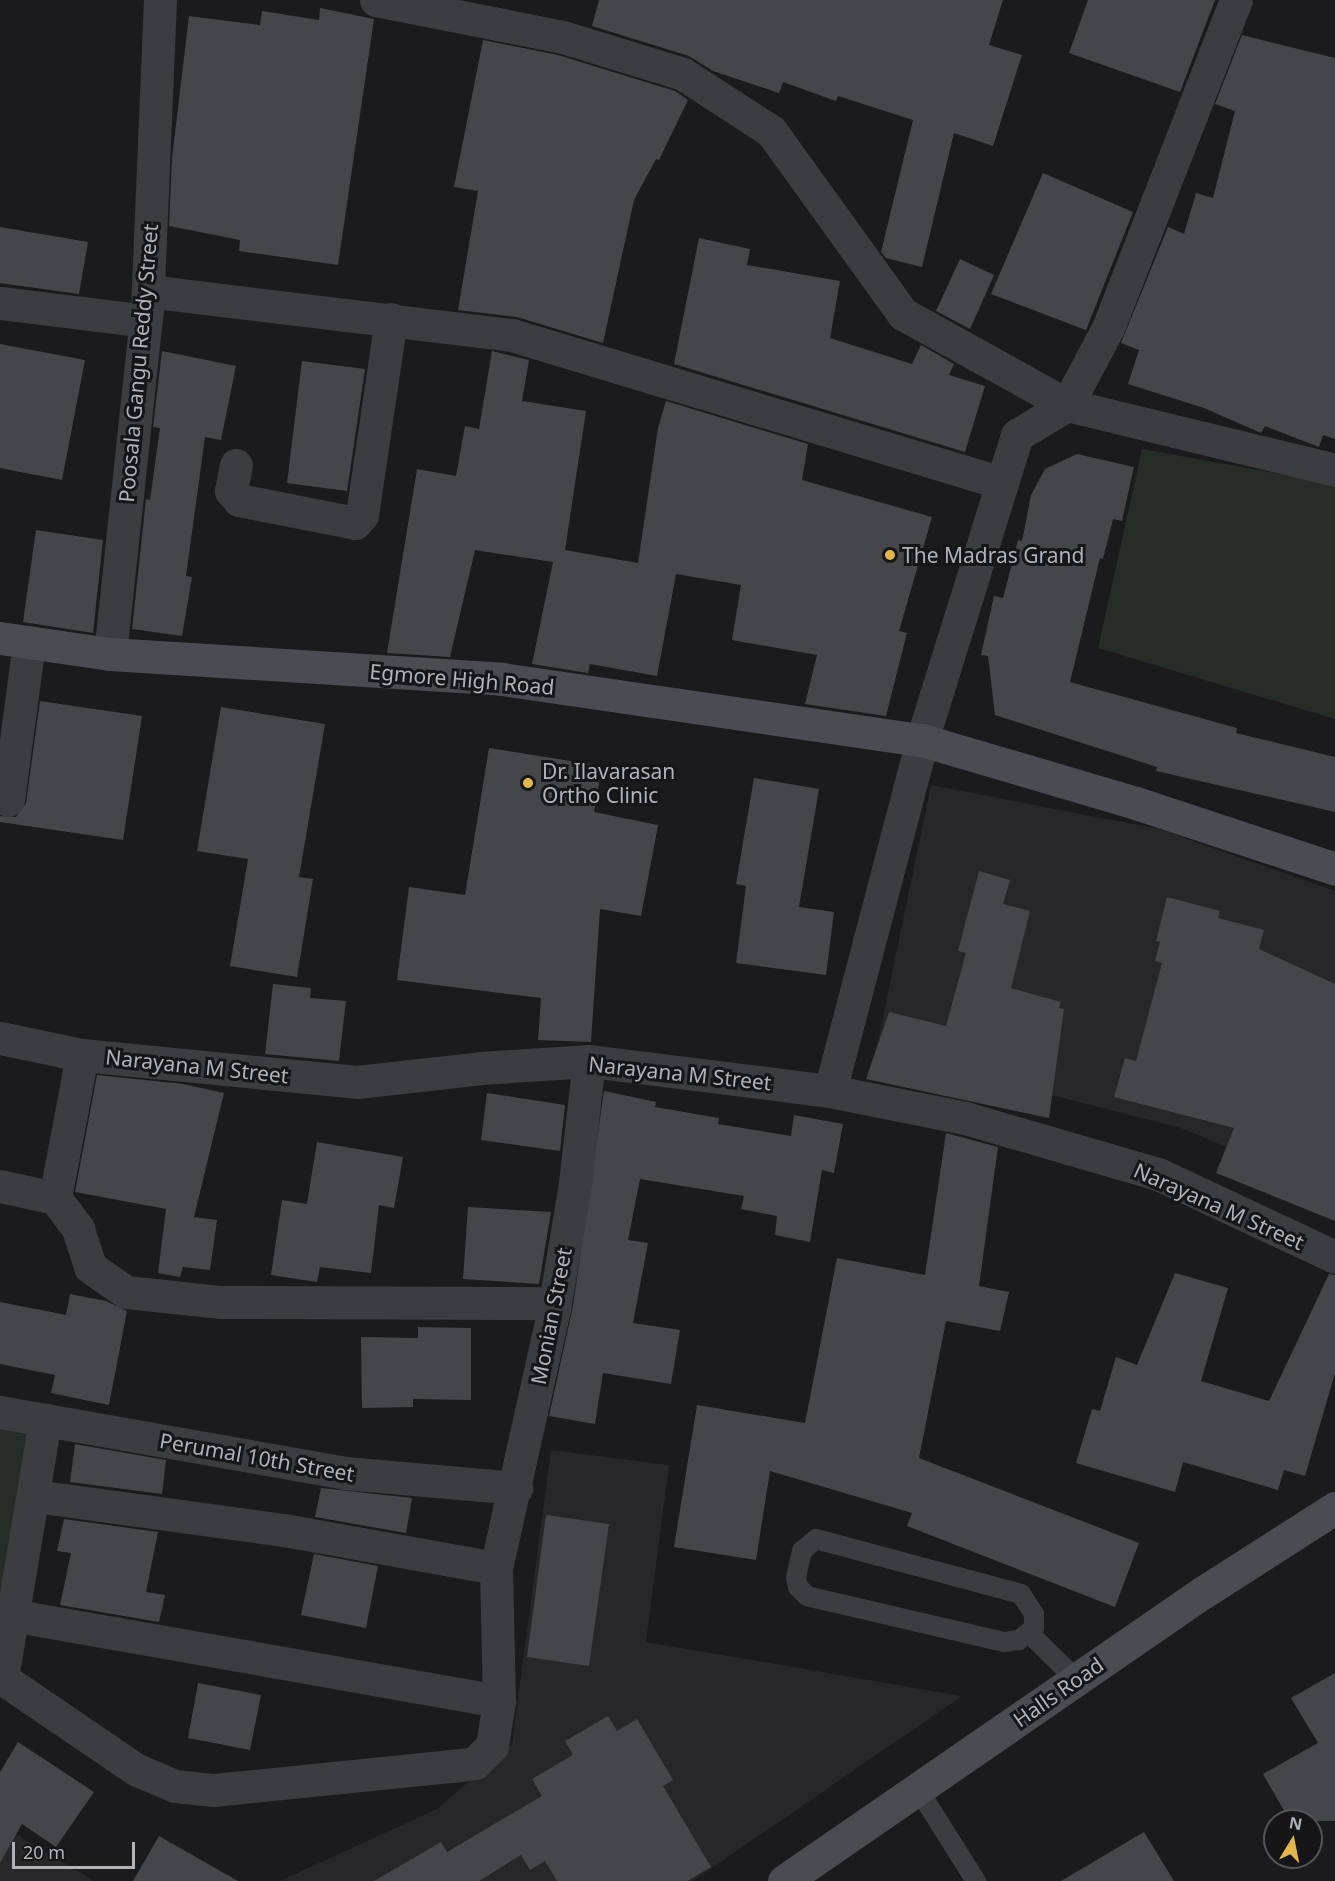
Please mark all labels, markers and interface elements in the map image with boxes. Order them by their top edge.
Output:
street label: Poosala Gangu Reddy Street [113,223,163,503]
place label: The Madras Grand [902,542,1084,568]
marker: The Madras Grand [883,548,897,562]
street label: Egmore High Road [369,658,555,700]
place label: Dr. Ilavarasan Ortho Clinic [542,758,675,808]
marker: Dr. Ilavarasan Ortho Clinic [519,774,537,792]
street label: Narayana M Street [104,1044,290,1088]
street label: Narayana M Street [587,1051,773,1095]
street label: Narayana M Street [1130,1157,1308,1255]
street label: Monian Street [525,1245,577,1387]
street label: Perumal 10th Street [158,1427,356,1487]
street label: Halls Road [1008,1652,1108,1732]
north arrow [1263,1809,1323,1869]
text: N [1287,1811,1304,1835]
scale bar [15,1830,138,1868]
text: 20 m [23,1840,65,1864]

